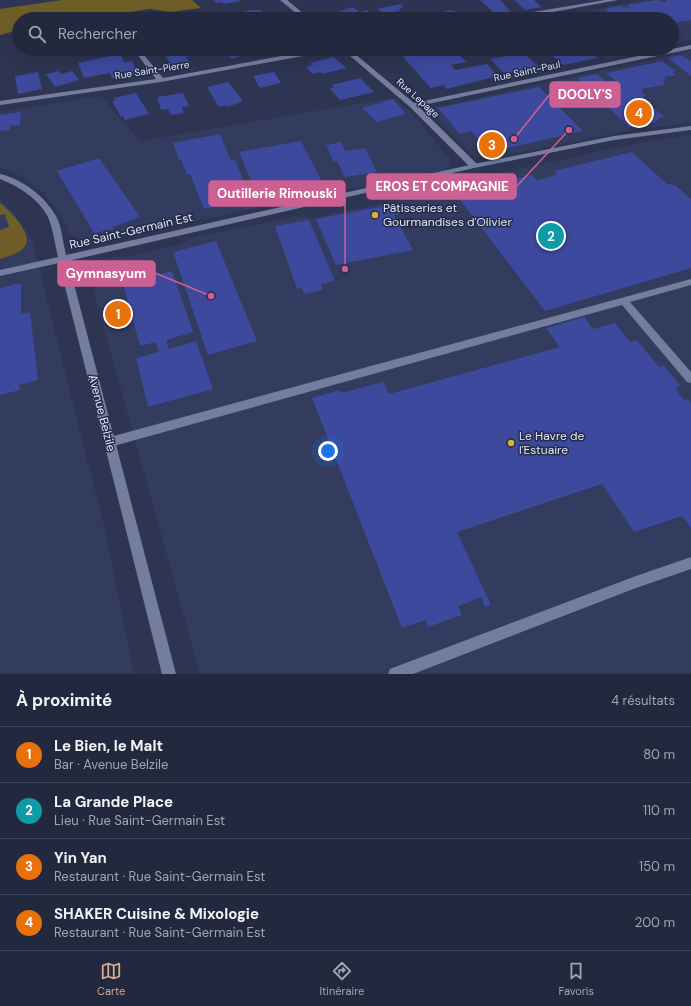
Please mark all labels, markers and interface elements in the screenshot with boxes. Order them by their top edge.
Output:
search box [12,12,679,56]
icon: search [26,23,48,45]
text: Rechercher [58,24,137,44]
street label: Rue Saint-Pierre [114,58,191,82]
street label: Rue Saint-Paul [493,58,561,84]
street label: Rue Lepage [394,75,442,121]
callout: DOOLY'S [550,82,620,107]
text: DOOLY'S [558,86,612,103]
pin: 4 [626,98,652,128]
pin: 3 [479,130,505,160]
callout: EROS ET COMPAGNIE [367,174,516,199]
text: EROS ET COMPAGNIE [375,178,509,195]
callout: Outillerie Rimouski [209,181,345,206]
text: Outillerie Rimouski [217,185,337,202]
place label: Pâtisseries et Gourmandises d'Olivier [383,200,512,230]
street label: Rue Saint-Germain Est [68,209,195,253]
marker: Pâtisseries et Gourmandises d'Olivier [370,210,380,220]
pin: 2 [538,221,564,251]
callout: Gymnasyum [58,261,155,286]
text: Gymnasyum [66,265,146,282]
pin: 1 [105,299,131,329]
street label: Avenue Belzile [85,373,119,453]
place label: Le Havre de l'Estuaire [519,428,585,458]
marker: Le Havre de l'Estuaire [506,438,516,448]
your location [318,441,338,461]
text: À proximité [16,689,112,711]
text: 4 résultats [611,692,675,709]
text: Le Bien, le Malt [54,736,163,756]
text: 1 [27,746,31,763]
text: 80 m [643,746,675,763]
text: Bar · Avenue Belzile [54,756,168,773]
text: La Grande Place [54,792,173,812]
text: 2 [25,802,33,819]
text: 110 m [643,802,675,819]
text: Lieu · Rue Saint-Germain Est [54,812,225,829]
text: Yin Yan [54,848,107,868]
text: 3 [25,858,33,875]
text: 150 m [639,858,675,875]
text: Restaurant · Rue Saint-Germain Est [54,868,265,885]
text: SHAKER Cuisine & Mixologie [54,904,259,924]
text: 4 [25,914,33,931]
text: 200 m [635,914,675,931]
text: Restaurant · Rue Saint-Germain Est [54,924,265,941]
tab: Carte [97,960,125,998]
tab: Itinéraire [319,960,364,998]
tab: Favoris [558,960,594,998]

